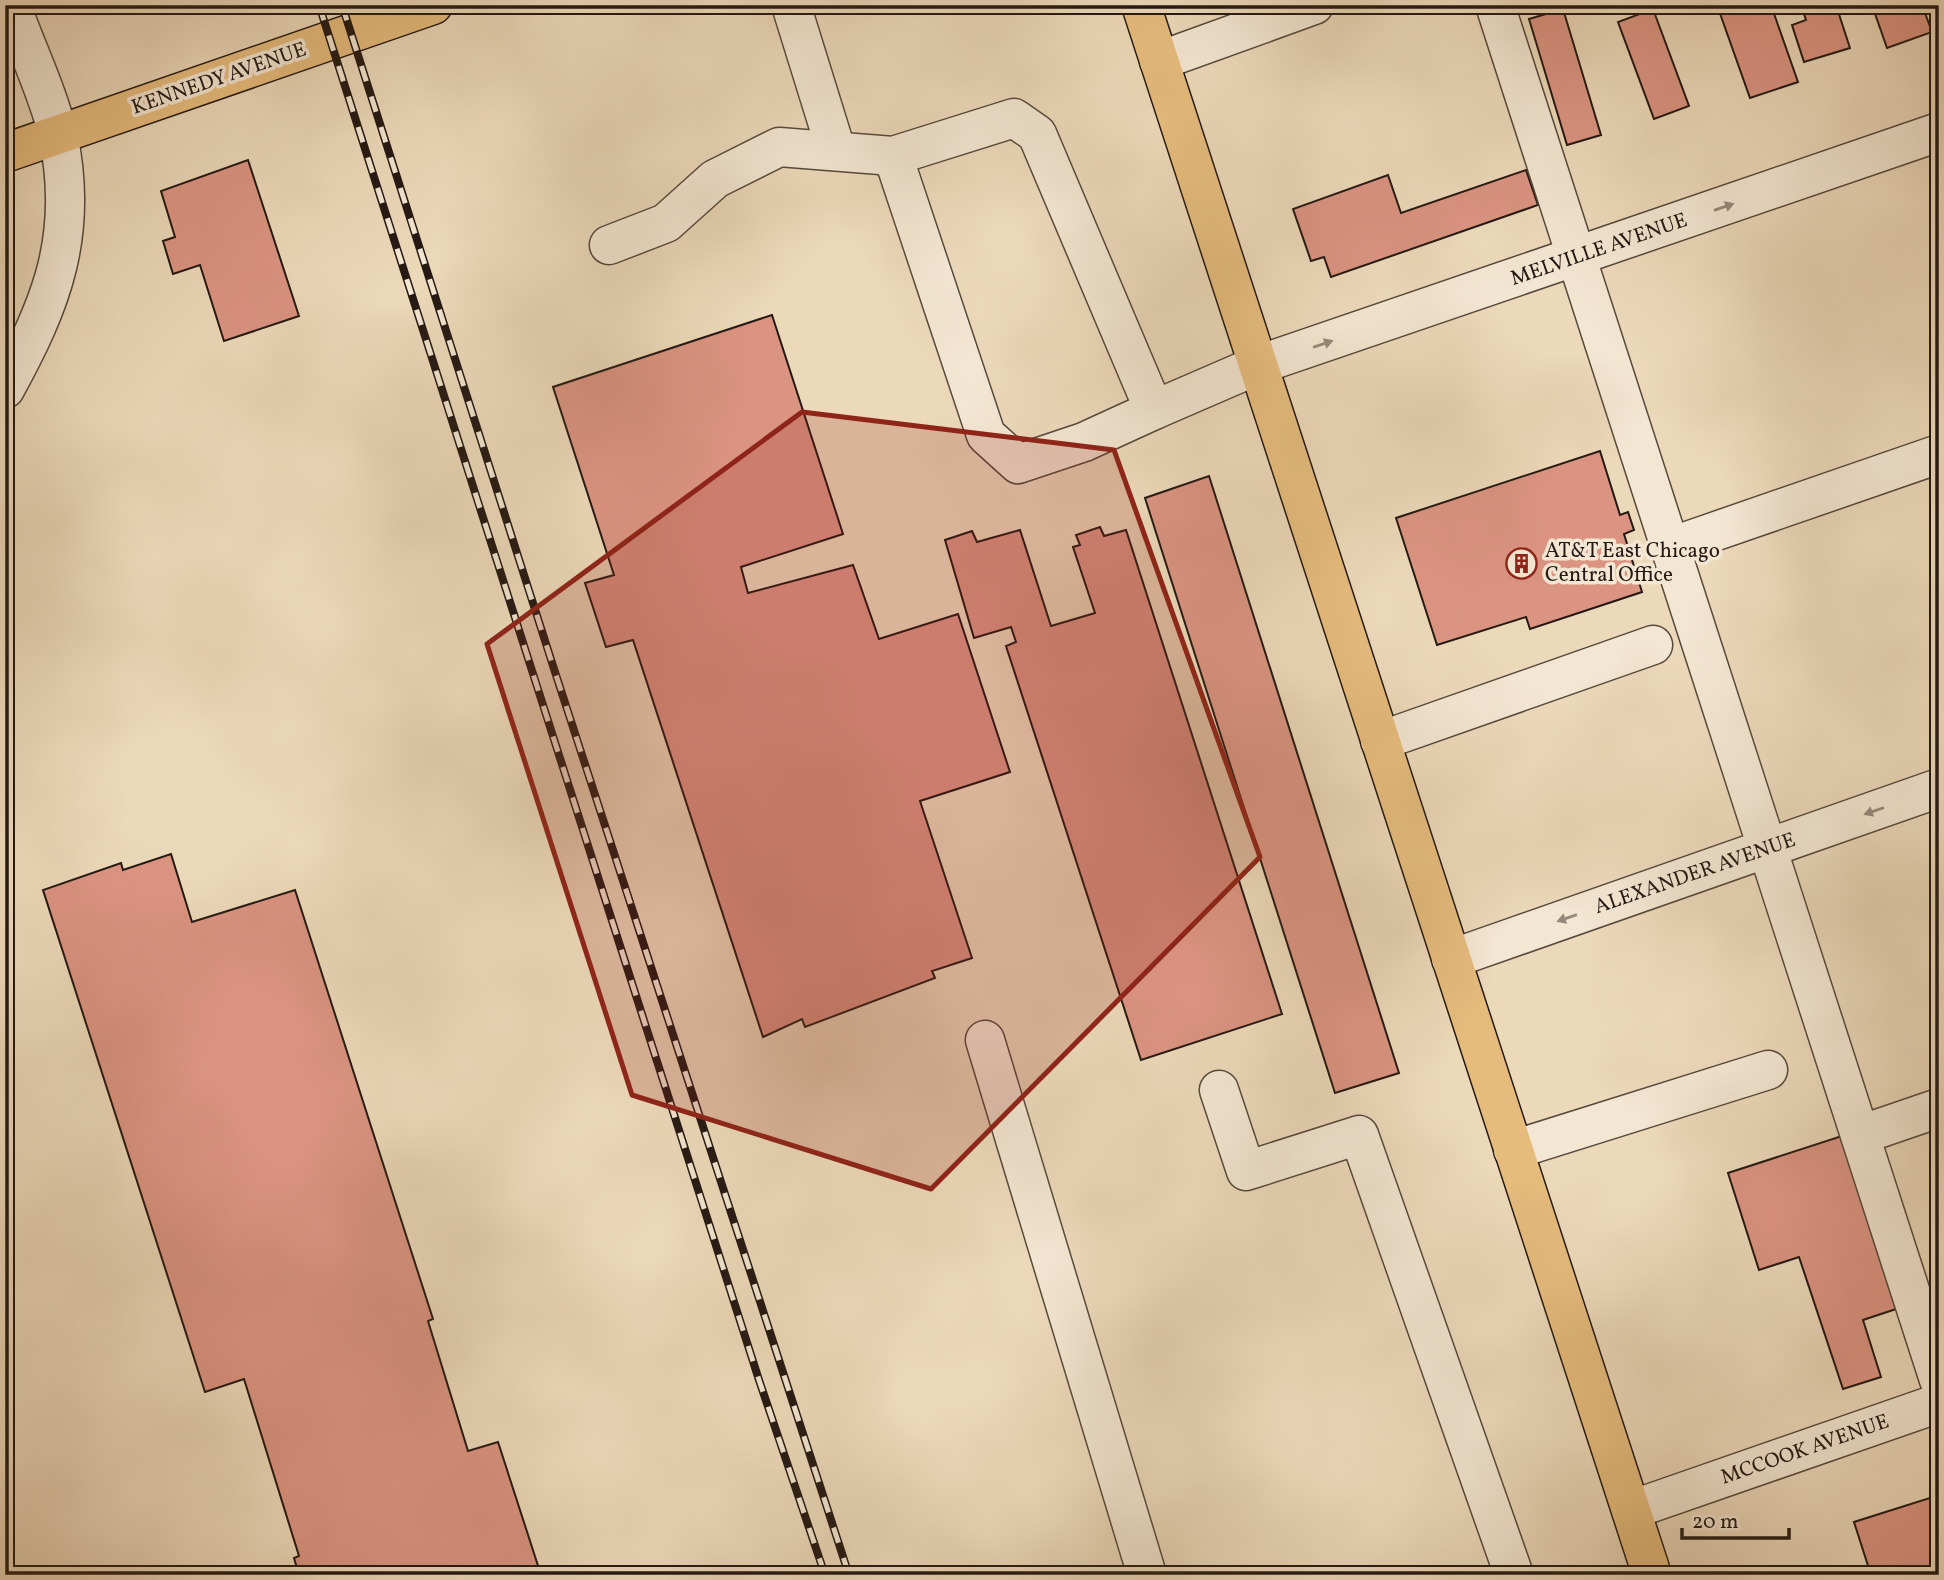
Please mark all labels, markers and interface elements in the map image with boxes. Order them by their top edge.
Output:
street label: KENNEDY AVENUE [128,35,310,123]
one-way arrow [1713,201,1734,212]
street label: MELVILLE AVENUE [1507,206,1691,294]
one-way arrow [1313,338,1334,348]
place label: AT&T East Chicago Central Office [1545,537,1720,590]
building icon: AT&T East Chicago Central Office [1505,546,1539,580]
one-way arrow [1864,806,1885,817]
street label: ALEXANDER AVENUE [1590,826,1800,922]
one-way arrow [1557,913,1578,924]
street label: MCCOOK AVENUE [1717,1408,1893,1492]
scale bar [1682,1496,1788,1540]
text: 20 m [1692,1508,1738,1537]

